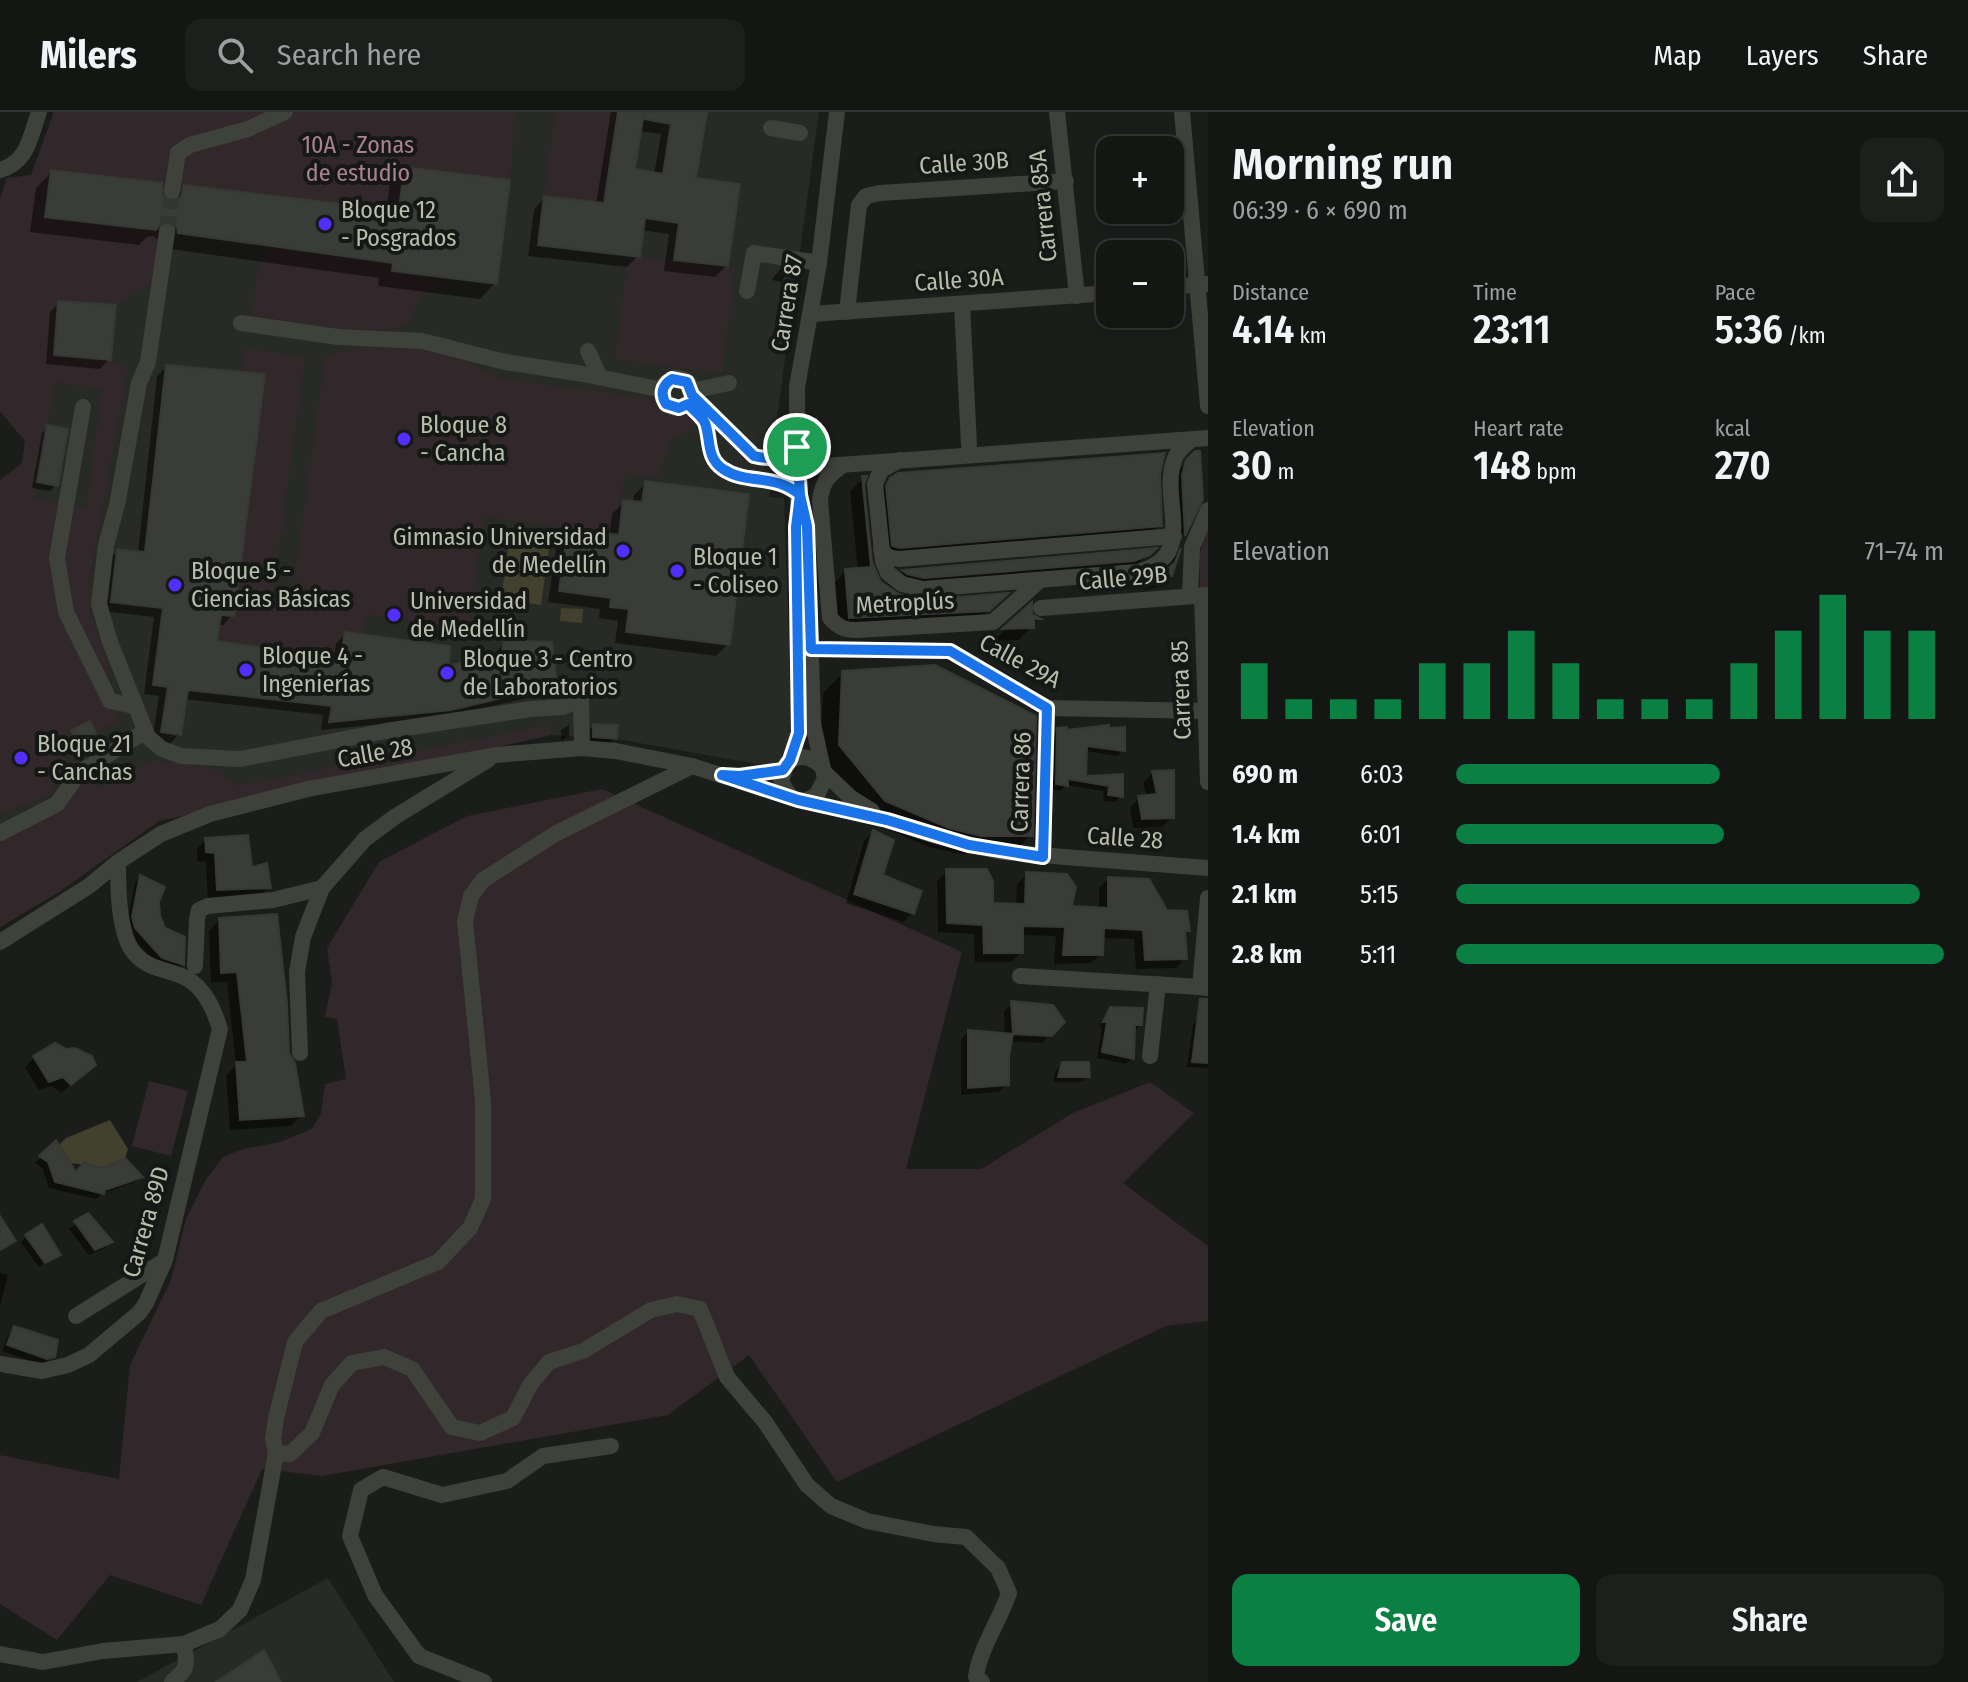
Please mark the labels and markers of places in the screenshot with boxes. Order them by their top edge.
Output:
place label: Bloque 12 - Posgrados [341,196,457,252]
marker: Bloque 12 - Posgrados [316,215,334,233]
place label: Bloque 8 - Cancha [420,411,507,467]
pin [763,413,831,481]
marker: Bloque 8 - Cancha [395,430,413,448]
place label: Gimnasio Universidad de Medellín [393,523,607,579]
marker: Gimnasio Universidad de Medellín [614,542,632,560]
place label: Bloque 1 - Coliseo [693,543,779,599]
place label: Bloque 5 - Ciencias Básicas [191,557,350,613]
marker: Bloque 1 - Coliseo [668,562,686,580]
marker: Bloque 5 - Ciencias Básicas [166,576,184,594]
place label: Universidad de Medellín [410,587,527,643]
marker: Universidad de Medellín [385,606,403,624]
place label: Bloque 4 - Ingenierías [262,642,371,698]
place label: Bloque 3 - Centro de Laboratorios [463,645,633,701]
marker: Bloque 4 - Ingenierías [237,661,255,679]
marker: Bloque 3 - Centro de Laboratorios [438,664,456,682]
place label: Bloque 21 - Canchas [37,730,133,786]
marker: Bloque 21 - Canchas [12,749,30,767]

